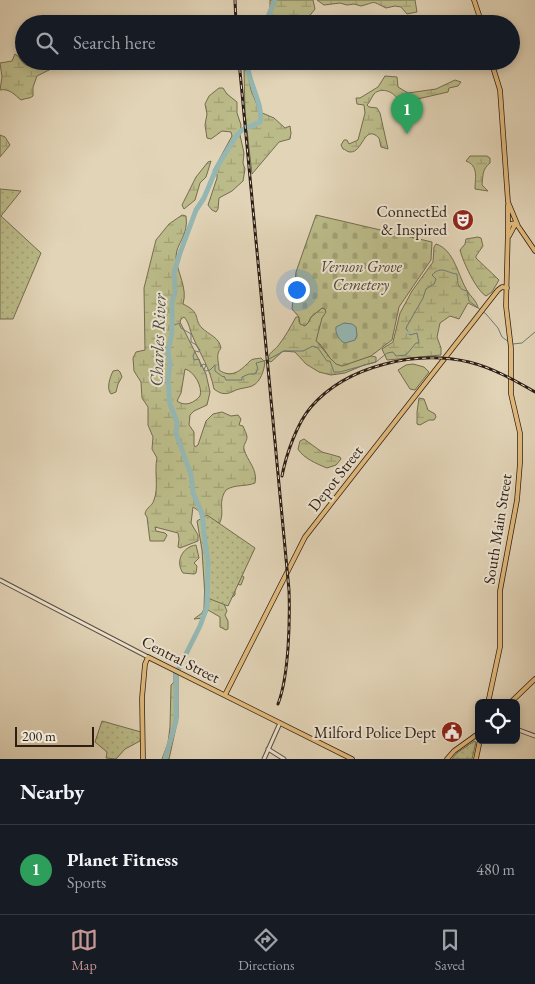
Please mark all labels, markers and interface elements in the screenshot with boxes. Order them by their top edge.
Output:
search box [15,15,520,70]
icon: search [33,29,61,57]
text: Search here [73,30,155,55]
pin: 1 [391,93,423,134]
place label: ConnectEd & Inspired [376,201,448,240]
theatre icon: ConnectEd & Inspired [451,208,475,232]
park label: Vernon Grove Cemetery [320,256,403,295]
your location [284,277,310,303]
water label: Charles River [144,292,171,387]
street label: Depot Street [303,441,368,515]
street label: South Main Street [478,472,517,586]
street label: Central Street [138,631,223,688]
map controls [475,699,520,744]
button: locate [475,699,520,744]
public building icon: Milford Police Dept [440,720,464,744]
place label: Milford Police Dept [314,722,436,743]
scale bar [15,724,94,747]
text: 200 m [22,727,56,745]
text: Nearby [20,778,84,805]
text: Planet Fitness [67,847,178,872]
text: 1 [32,859,40,880]
text: 480 m [476,859,515,880]
text: Sports [67,872,106,893]
tab: Map [70,926,98,974]
tab: Directions [238,926,295,974]
tab: Saved [435,926,465,974]

